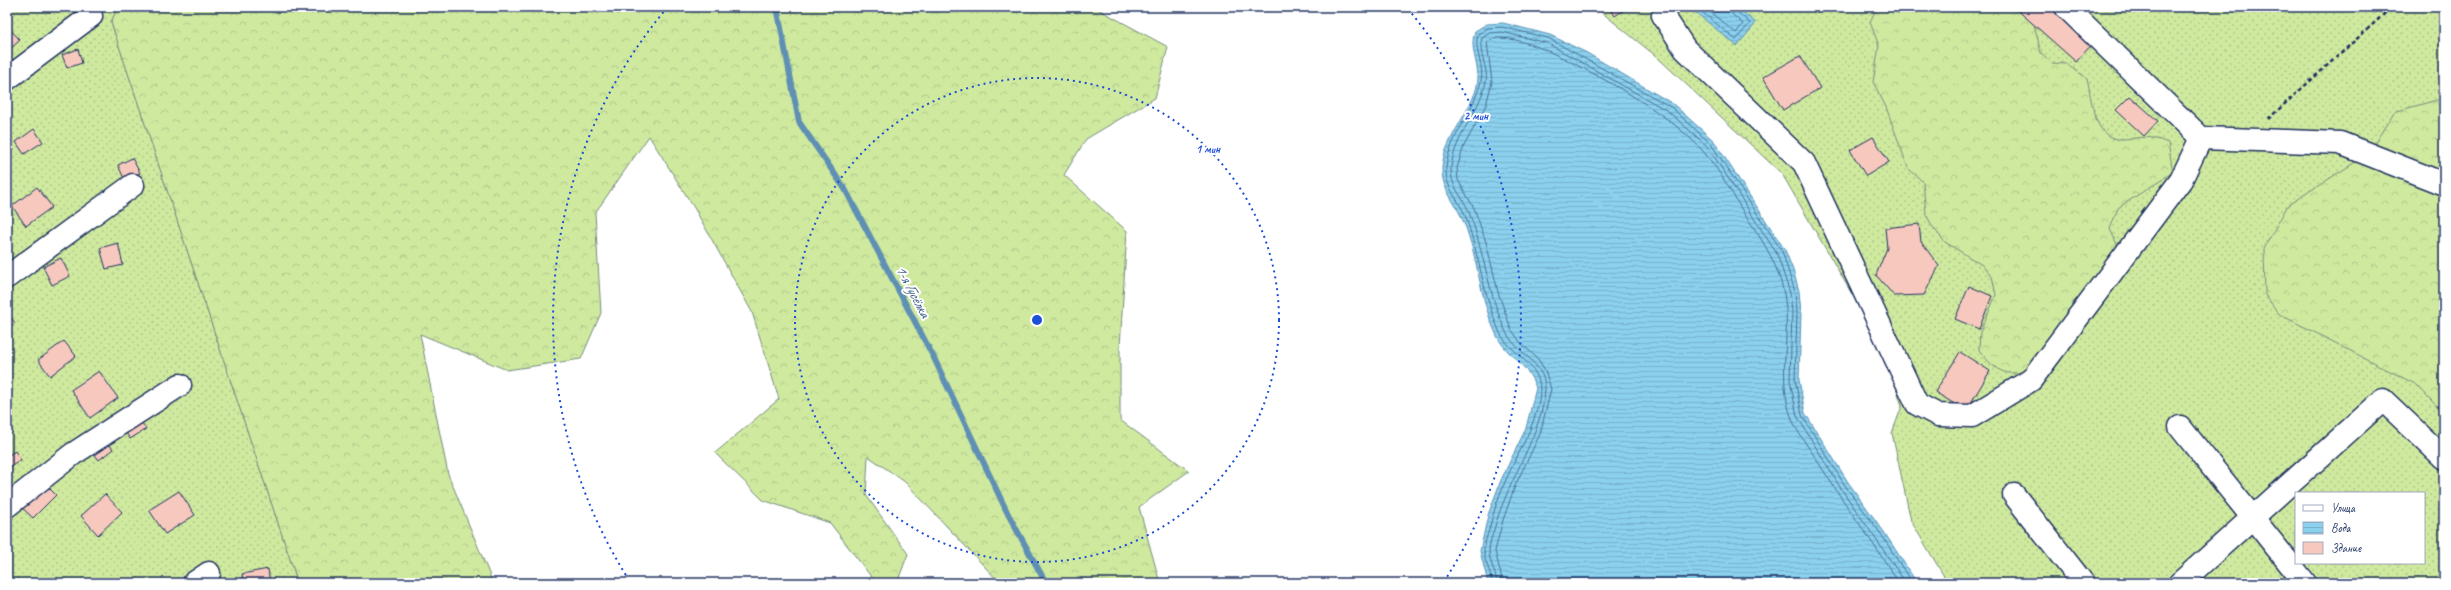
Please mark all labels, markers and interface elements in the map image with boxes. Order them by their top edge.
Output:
text: 2 мин [1464,108,1489,124]
text: 1 мин [1196,141,1221,157]
water label: 1-я Гусёлка [891,262,935,322]
centre of rings [1030,313,1044,327]
legend [2295,492,2425,564]
text: Улица [2331,500,2356,516]
text: Вода [2331,520,2352,536]
text: Здание [2331,540,2362,556]

